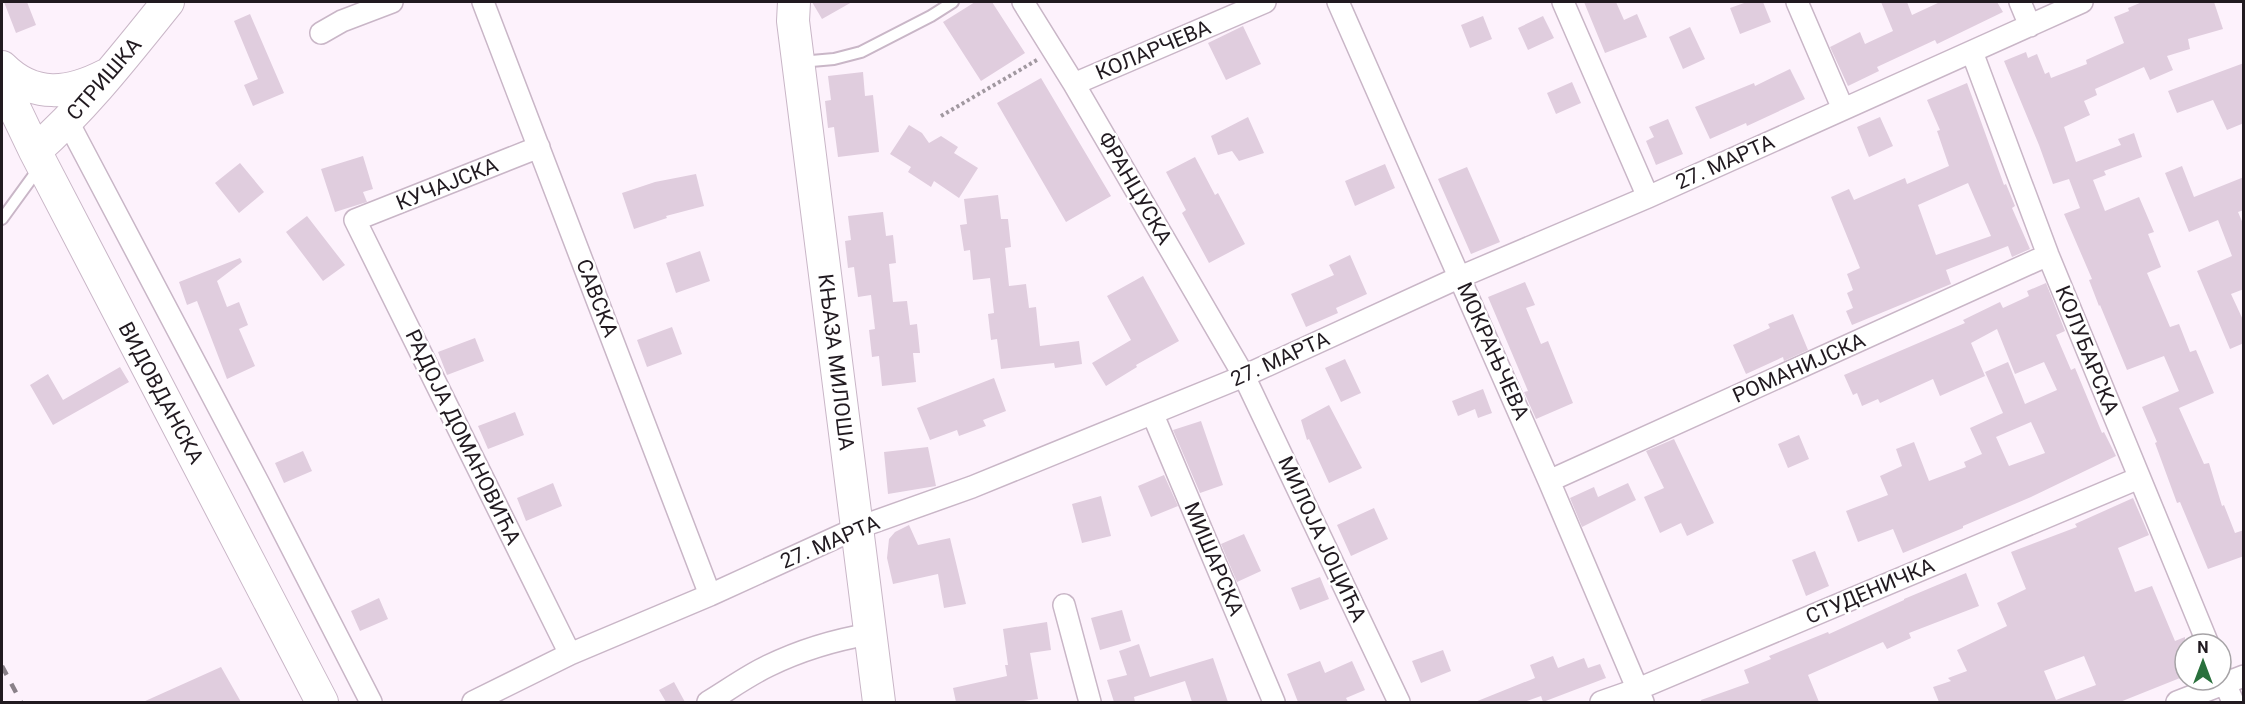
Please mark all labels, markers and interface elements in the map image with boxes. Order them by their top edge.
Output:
street label: КОЛАРЧЕВА [1092,15,1214,85]
street label: СТРИШКА [62,33,146,125]
street label: ФРАНЦУСКА [1093,127,1177,249]
street label: 27. МАРТА [1672,130,1778,194]
street label: КУЧАЈСКА [393,153,502,215]
street label: САВСКА [571,256,623,341]
street label: КЊАЗА МИЛОША [813,272,859,452]
street label: МОКРАЊЧЕВА [1452,279,1534,423]
street label: КОЛУБАРСКА [2050,282,2124,418]
street label: ВИДОВДАНСКА [114,318,209,468]
street label: РАДОЈА ДОМАНОВИЋА [400,326,526,549]
street label: 27. МАРТА [1227,327,1333,391]
street label: РОМАНИЈСКА [1729,328,1869,408]
street label: МИЛОЈА ЈОЦИЋА [1273,452,1371,626]
street label: МИШАРСКА [1179,499,1249,620]
street label: 27. МАРТА [777,510,883,574]
street label: СТУДЕНИЧКА [1802,553,1938,629]
north arrow [2173,632,2233,692]
text: N [2197,638,2209,657]

